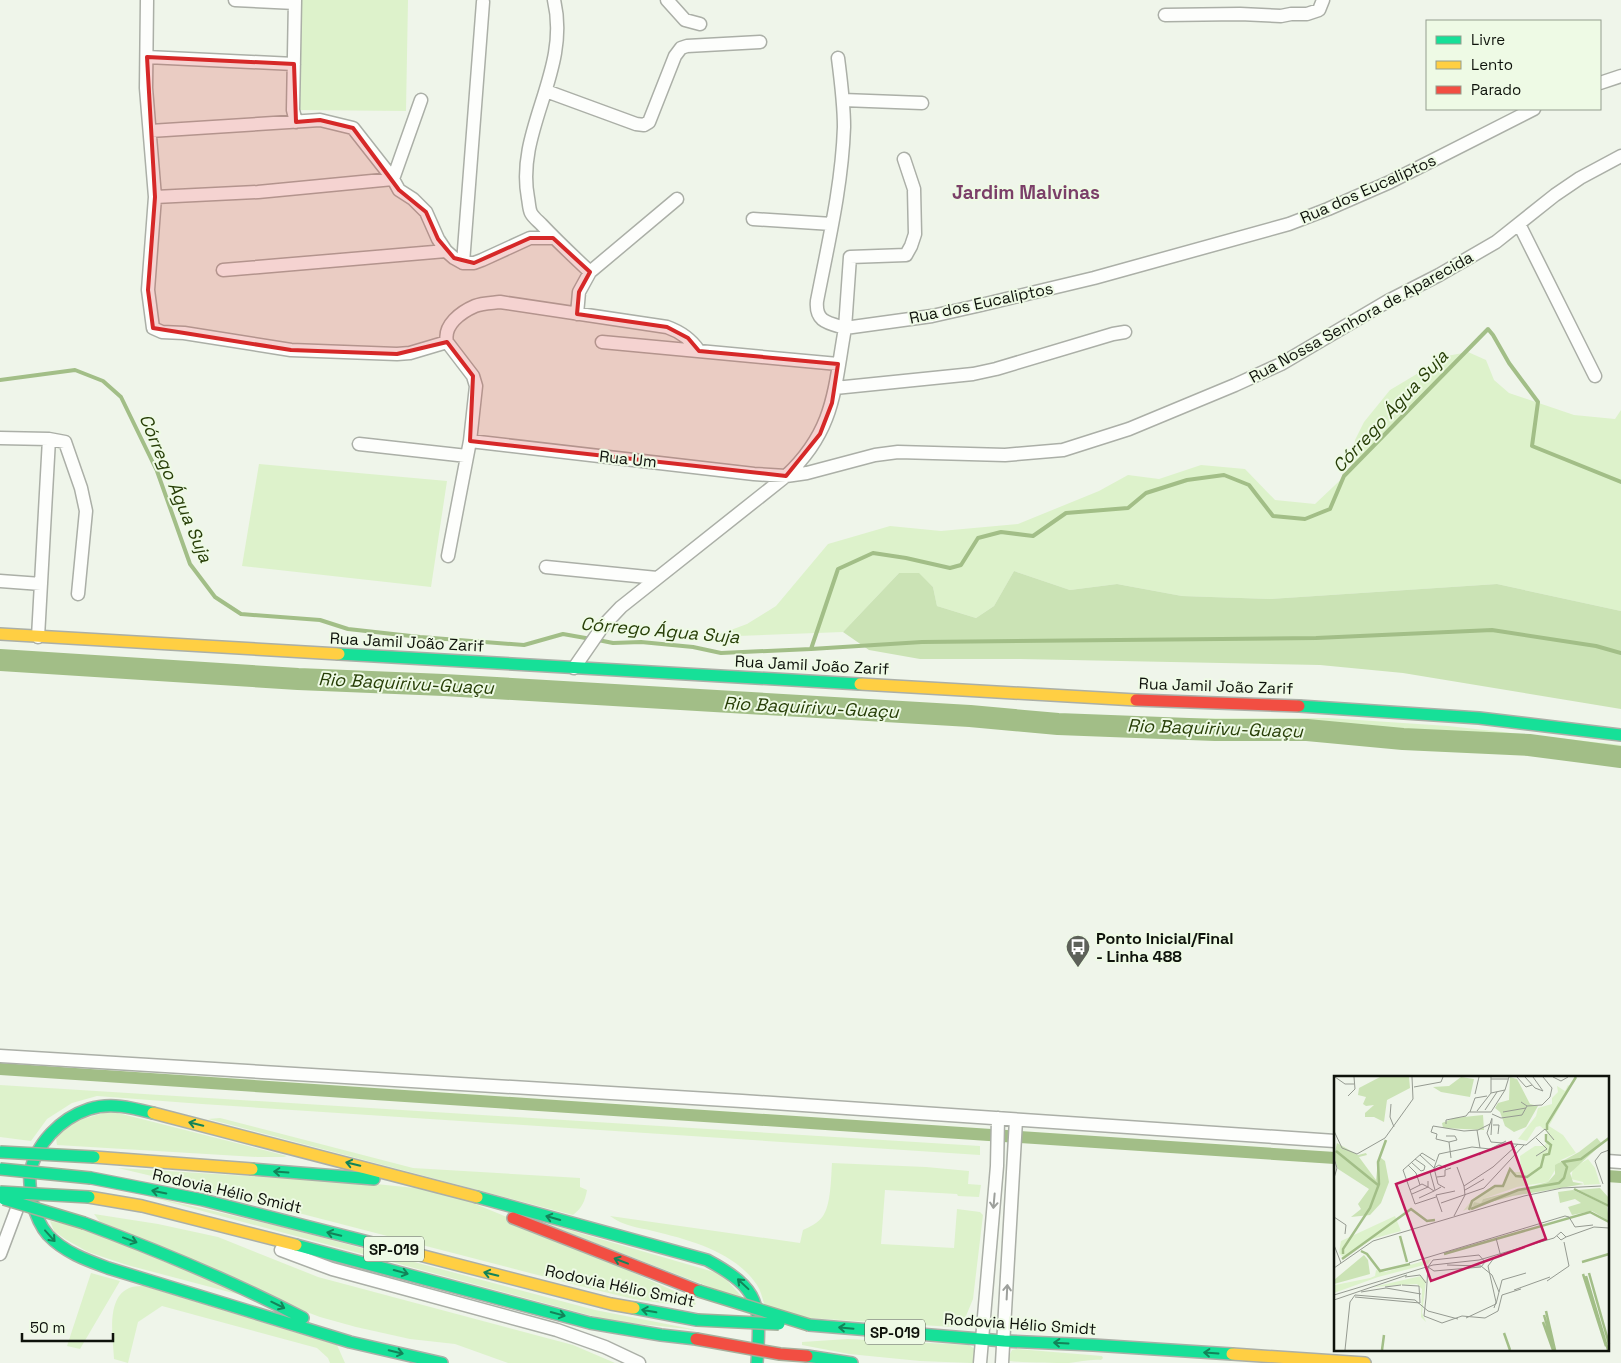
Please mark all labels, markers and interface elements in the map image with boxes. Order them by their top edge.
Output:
legend [1426,20,1601,110]
text: Livre [1471,30,1505,49]
text: Lento [1471,55,1513,74]
text: Parado [1471,80,1521,99]
street label: Rua dos Eucaliptos [1297,150,1439,228]
district label: Jardim Malvinas [952,180,1100,205]
street label: Rua Nossa Senhora de Aparecida [1245,246,1477,388]
street label: Rua dos Eucaliptos [907,277,1055,329]
water label: Córrego Água Suja [1327,344,1453,477]
water label: Córrego Água Suja [134,410,218,566]
street label: Rua Um [598,446,658,472]
water label: Córrego Água Suja [580,612,741,648]
street label: Rua Jamil João Zarif [329,627,485,657]
street label: Rua Jamil João Zarif [734,650,890,680]
water label: Rio Baquirivu-Guaçu [318,667,495,699]
street label: Rua Jamil João Zarif [1138,673,1294,699]
water label: Rio Baquirivu-Guaçu [723,691,900,723]
water label: Rio Baquirivu-Guaçu [1127,713,1304,743]
place label: Ponto Inicial/Final - Linha 488 [1096,928,1234,967]
bus stop icon: Ponto Inicial/Final - Linha 488 [1065,934,1091,968]
inset map [1334,1076,1608,1350]
one-way arrow [188,1119,204,1128]
one-way arrow [346,1159,362,1168]
street label: Rodovia Hélio Smidt [150,1164,304,1218]
one-way arrow [273,1167,289,1176]
one-way arrow [151,1186,167,1196]
one-way arrow [989,1193,999,1209]
one-way arrow [545,1212,561,1222]
one-way arrow [326,1228,342,1238]
one-way arrow [44,1229,56,1242]
one-way arrow [121,1236,137,1245]
road number: SP-019 [364,1236,424,1262]
one-way arrow [614,1256,629,1265]
street label: Rodovia Hélio Smidt [543,1260,697,1312]
one-way arrow [393,1268,409,1278]
one-way arrow [484,1269,500,1278]
one-way arrow [737,1278,750,1290]
one-way arrow [1002,1285,1011,1301]
one-way arrow [271,1300,286,1310]
one-way arrow [642,1306,658,1316]
street label: Rodovia Hélio Smidt [943,1308,1097,1340]
scale bar [22,1310,114,1342]
one-way arrow [550,1310,566,1319]
text: 50 m [30,1318,65,1337]
road number: SP-019 [865,1320,925,1344]
one-way arrow [838,1323,854,1333]
one-way arrow [1053,1339,1069,1348]
one-way arrow [388,1348,404,1357]
one-way arrow [1204,1348,1220,1358]

